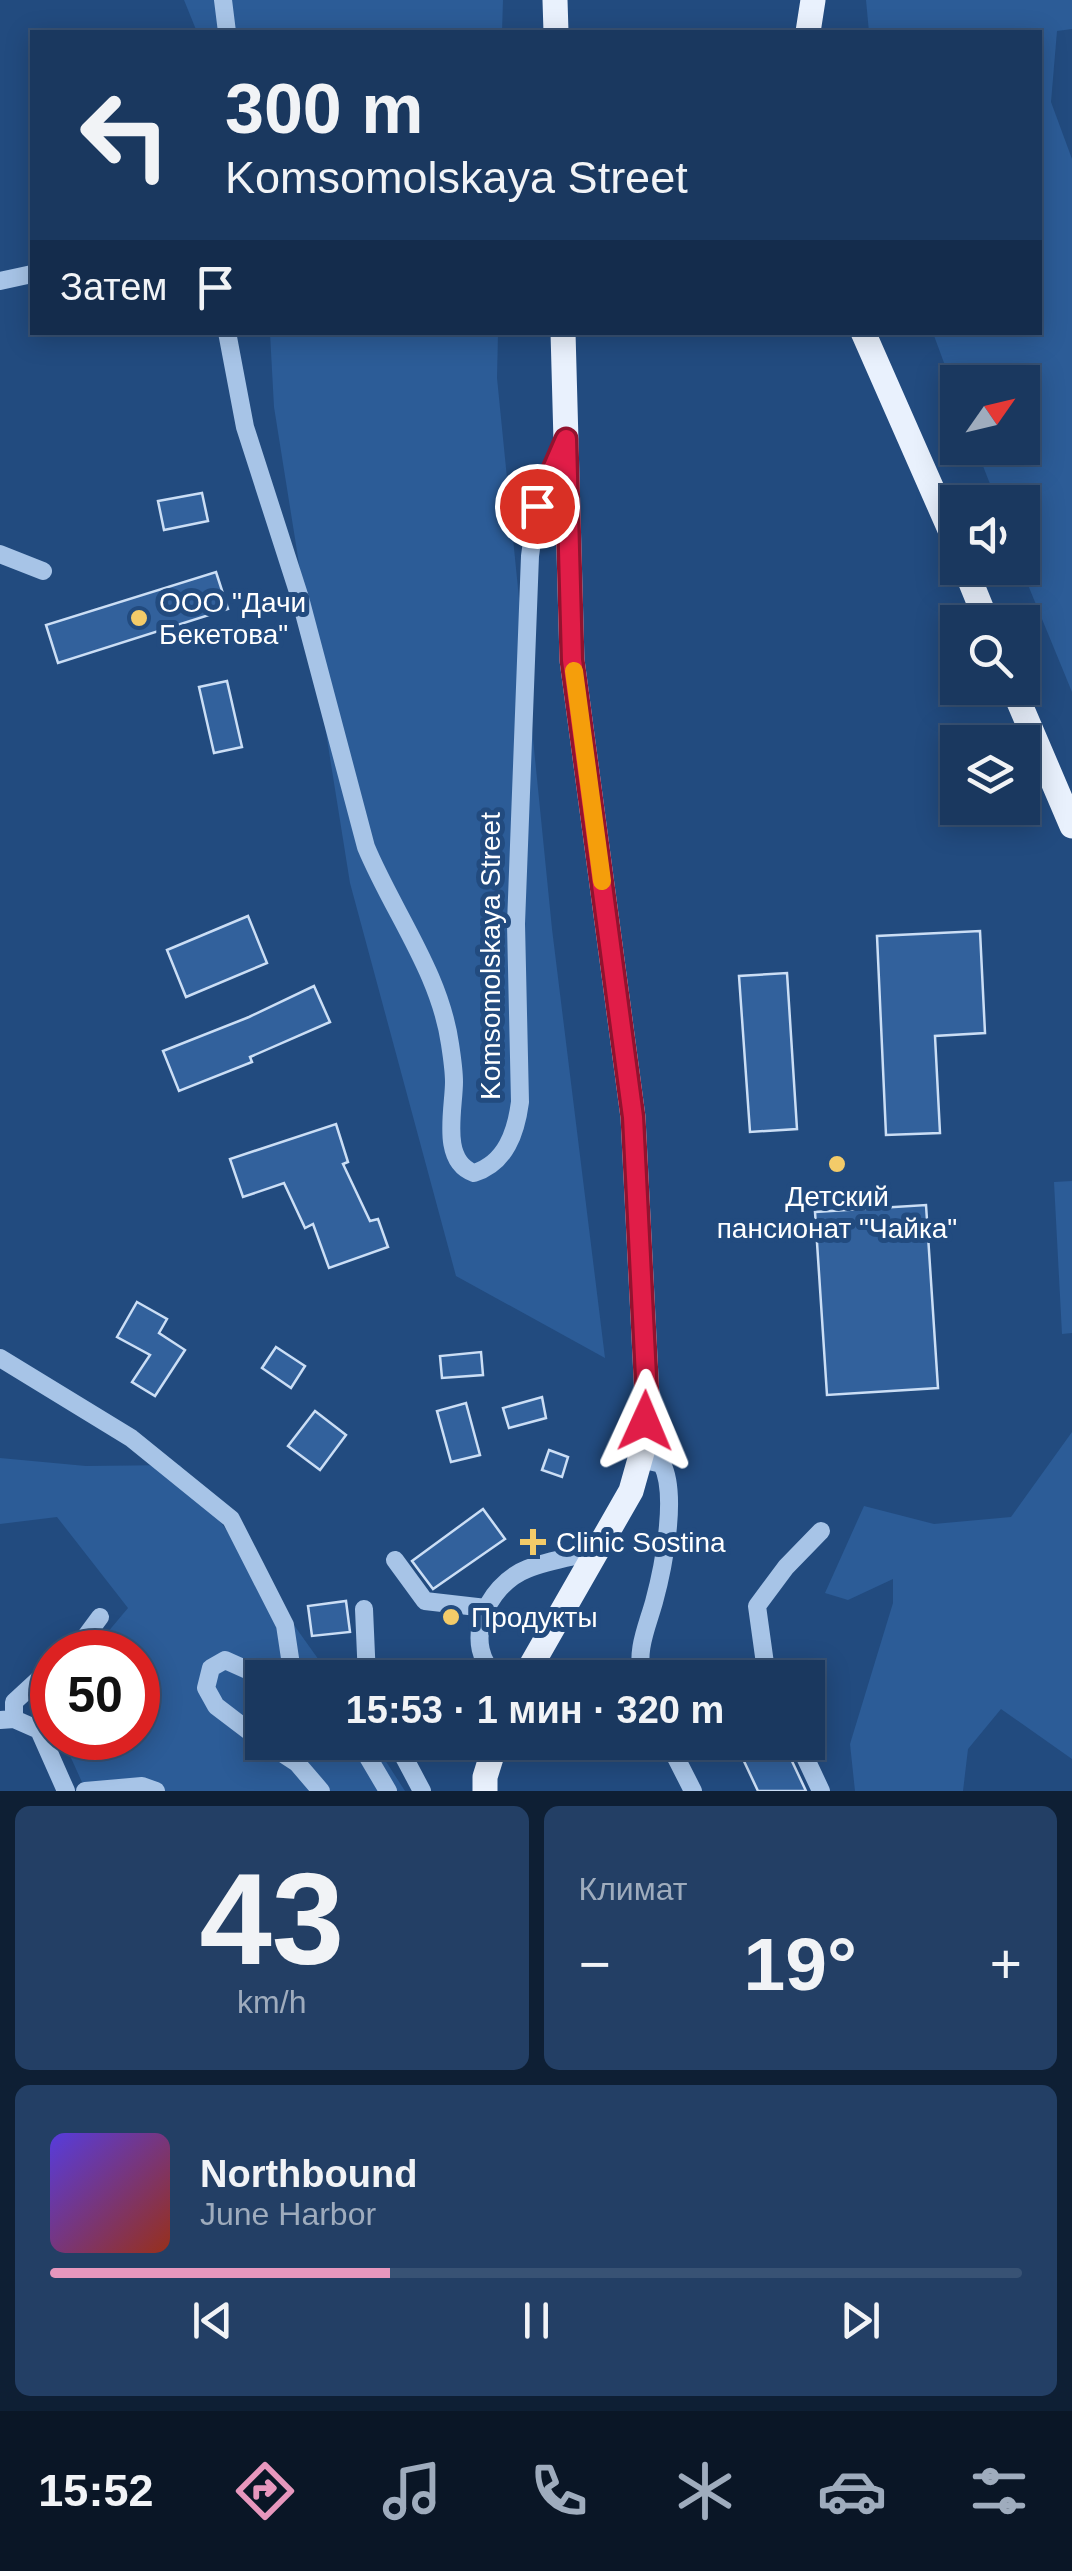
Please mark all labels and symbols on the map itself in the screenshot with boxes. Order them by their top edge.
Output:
north arrow [940,365,1040,465]
pin [495,464,580,549]
place label: ООО "Дачи Бекетова" [159,587,306,650]
marker: ООО "Дачи Бекетова" [128,607,150,629]
street label: Komsomolskaya Street [475,812,506,1100]
marker: Детский пансионат "Чайка" [826,1153,848,1175]
place label: Детский пансионат "Чайка" [717,1181,957,1244]
position arrow [593,1369,697,1473]
place label: Clinic Sostina [556,1527,726,1558]
marker: Clinic Sostina [520,1529,546,1555]
place label: Продукты [471,1602,598,1633]
marker: Продукты [440,1606,462,1628]
speed limit sign: 50 [30,1630,160,1760]

